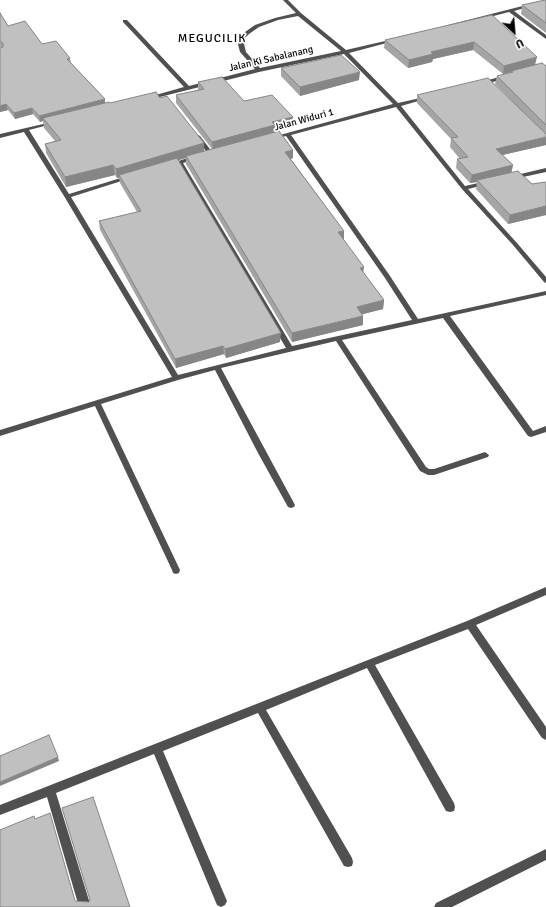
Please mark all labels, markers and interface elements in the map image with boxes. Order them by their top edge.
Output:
north arrow [494,12,534,52]
district label: MEGUCILIK [178,32,246,46]
text: U [513,36,526,51]
street label: Jalan Ki Sabalanang [228,43,314,75]
street label: Jalan Widuri 1 [273,106,335,134]

